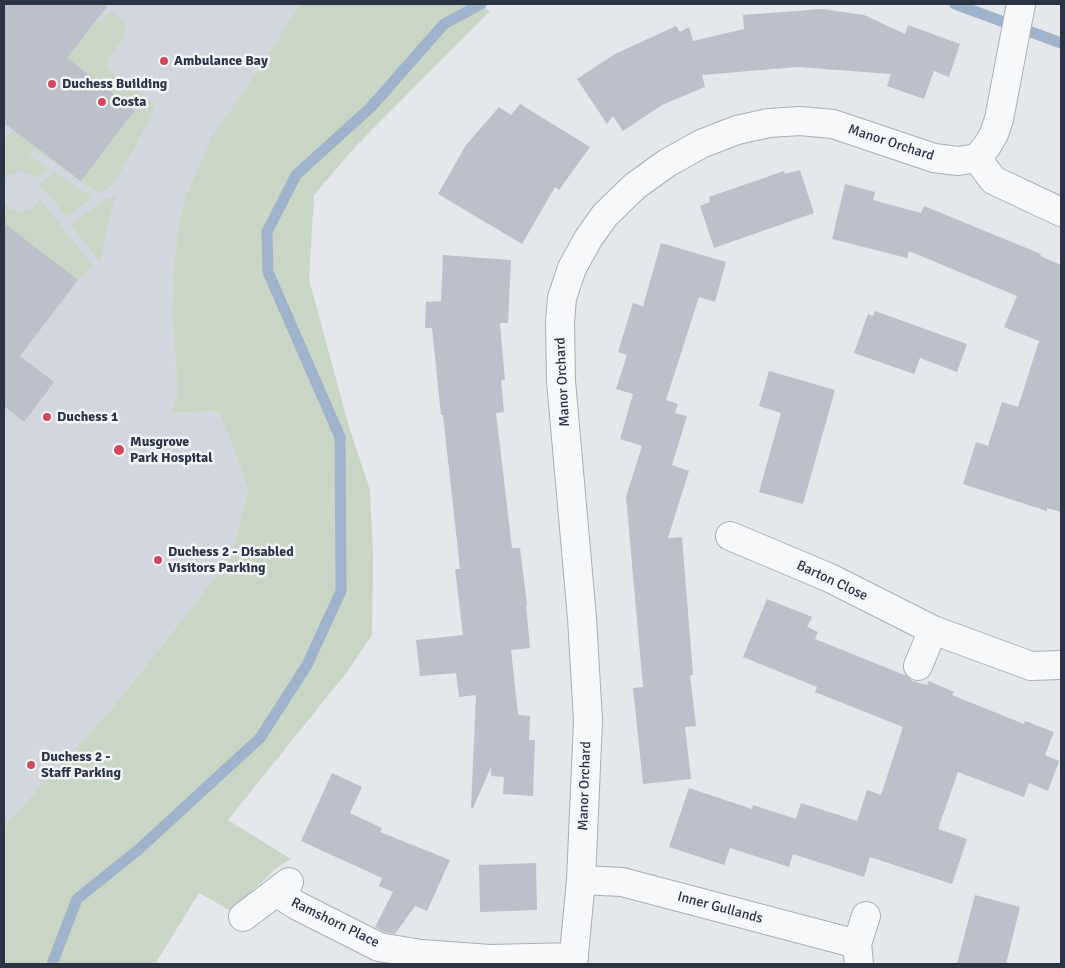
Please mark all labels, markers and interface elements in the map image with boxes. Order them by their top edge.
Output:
place label: Ambulance Bay [174,53,268,69]
marker: Ambulance Bay [158,55,170,67]
place label: Duchess Building [62,76,167,92]
marker: Duchess Building [46,78,58,90]
place label: Costa [112,94,146,110]
marker: Costa [96,96,108,108]
street label: Manor Orchard [846,121,936,165]
street label: Manor Orchard [552,337,574,427]
place label: Duchess 1 [57,409,118,425]
marker: Duchess 1 [41,411,53,423]
place label: Musgrove Park Hospital [130,434,213,467]
marker: Musgrove Park Hospital [112,443,126,457]
place label: Duchess 2 - Disabled Visitors Parking [168,544,294,576]
marker: Duchess 2 - Disabled Visitors Parking [152,554,164,566]
street label: Barton Close [794,557,870,605]
street label: Manor Orchard [575,741,595,831]
place label: Duchess 2 - Staff Parking [41,749,121,782]
marker: Duchess 2 - Staff Parking [25,759,37,771]
street label: Inner Gullands [675,889,765,927]
street label: Ramshorn Place [288,894,382,952]

